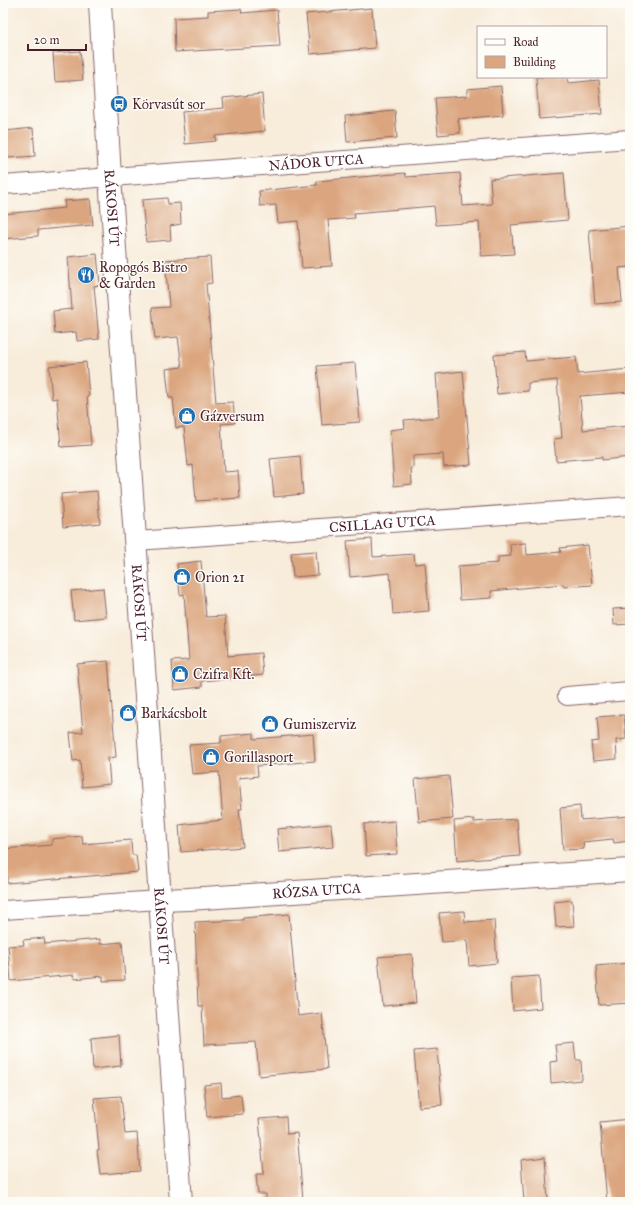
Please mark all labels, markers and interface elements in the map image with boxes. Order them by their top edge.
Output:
scale bar [28,26,86,52]
legend [477,26,607,78]
text: 20 m [34,33,60,47]
text: Road [513,35,539,49]
text: Building [513,55,556,70]
bus stop icon: Körvasút sor [109,94,129,114]
place label: Körvasút sor [132,96,206,113]
street label: NÁDOR UTCA [268,151,365,174]
street label: RÁKOSI ÚT [101,169,124,247]
place label: Ropogós Bistro & Garden [99,259,187,292]
restaurant icon: Ropogós Bistro & Garden [76,265,96,285]
shop icon: Gázversum [177,406,197,426]
place label: Gázversum [200,408,265,425]
street label: CSILLAG UTCA [329,512,437,536]
street label: RÁKOSI ÚT [128,564,152,642]
shop icon: Orion 21 [172,567,192,587]
place label: Orion 21 [195,569,245,586]
shop icon: Czifra Kft. [170,664,190,684]
place label: Czifra Kft. [193,666,254,683]
shop icon: Barkácsbolt [118,703,138,723]
place label: Barkácsbolt [141,705,207,722]
shop icon: Gumiszerviz [260,714,280,734]
place label: Gumiszerviz [283,716,357,733]
shop icon: Gorillasport [201,747,221,767]
place label: Gorillasport [224,749,293,766]
street label: RÓZSA UTCA [272,880,362,902]
street label: RÁKOSI ÚT [150,887,174,965]

